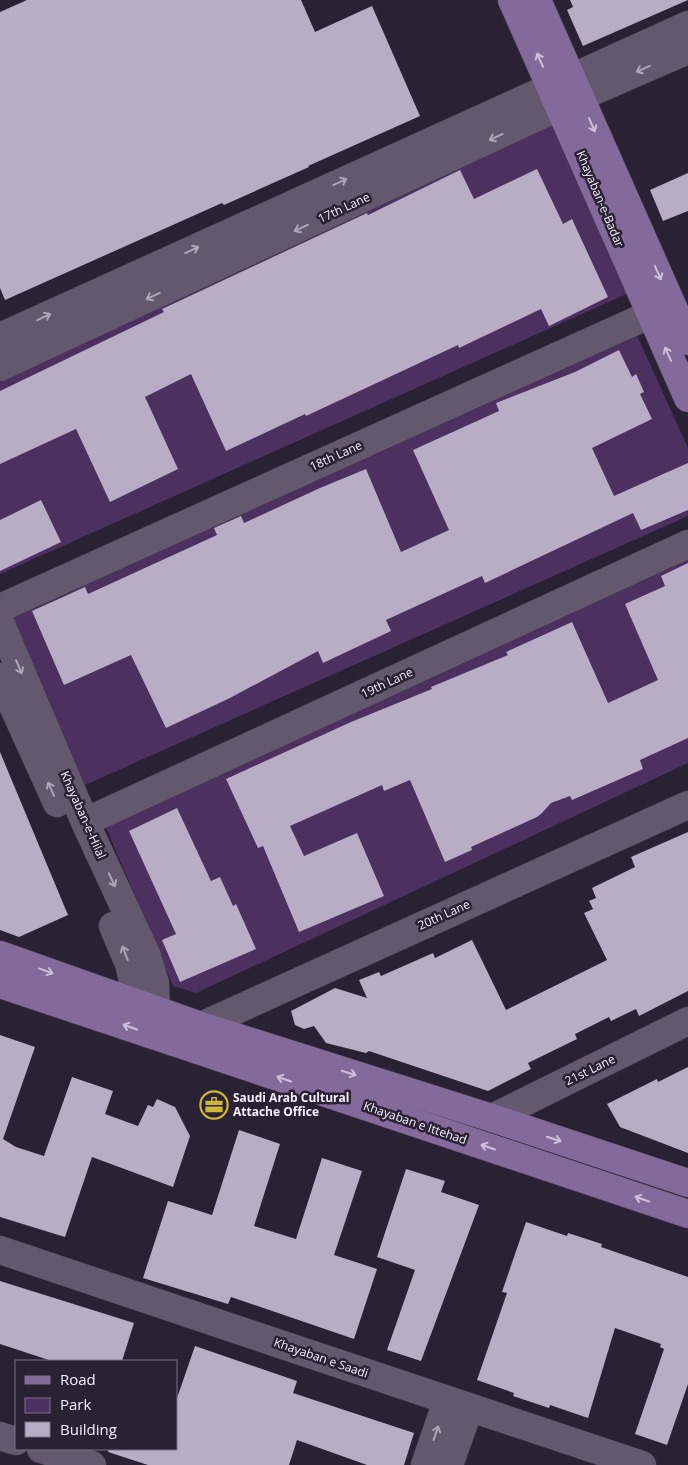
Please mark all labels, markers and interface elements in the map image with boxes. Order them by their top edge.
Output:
one-way arrow [534,53,544,68]
one-way arrow [636,65,651,75]
one-way arrow [587,117,597,132]
one-way arrow [489,133,504,143]
street label: Khayaban-e-Badar [572,148,628,250]
one-way arrow [332,177,347,187]
street label: 17th Lane [315,188,373,227]
one-way arrow [294,223,309,233]
one-way arrow [184,244,199,254]
one-way arrow [653,265,663,280]
one-way arrow [146,292,161,302]
one-way arrow [36,312,51,321]
one-way arrow [663,346,673,361]
street label: 18th Lane [307,436,365,475]
one-way arrow [15,659,25,674]
street label: 19th Lane [358,663,416,702]
street label: Khayaban-e-Hilal [56,768,110,861]
one-way arrow [46,782,55,797]
one-way arrow [108,872,117,887]
street label: 20th Lane [415,895,473,934]
one-way arrow [120,946,129,962]
one-way arrow [38,967,53,976]
one-way arrow [122,1022,138,1031]
street label: 21st Lane [562,1050,618,1089]
one-way arrow [341,1069,357,1079]
one-way arrow [276,1074,292,1083]
place label: Saudi Arab Cultural Attache Office [233,1089,349,1120]
office icon: Saudi Arab Cultural Attache Office [199,1090,229,1120]
street label: Khayaban e Ittehad [361,1097,469,1148]
one-way arrow [546,1134,562,1144]
one-way arrow [480,1142,496,1151]
one-way arrow [634,1193,650,1203]
street label: Khayaban e Saadi [272,1333,371,1382]
legend [15,1360,178,1450]
text: Road [60,1369,96,1389]
text: Park [60,1394,91,1414]
text: Building [60,1419,117,1439]
one-way arrow [432,1426,441,1441]

